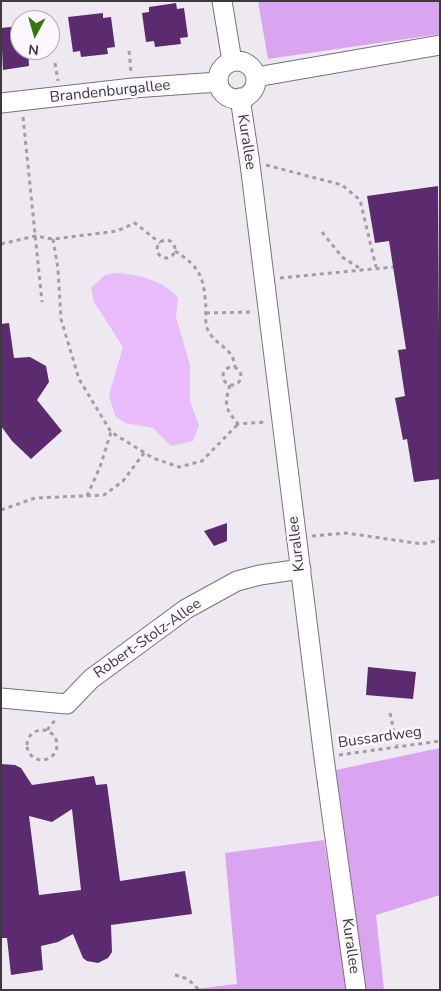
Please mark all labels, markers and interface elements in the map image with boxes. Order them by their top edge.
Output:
north arrow [10,10,60,60]
text: N [27,39,40,59]
street label: Brandenburgallee [49,77,171,107]
street label: Kurallee [233,113,259,171]
street label: Kurallee [285,515,309,573]
street label: Robert-Stolz-Allee [91,595,205,683]
street label: Bussardweg [337,723,423,753]
street label: Kurallee [337,917,363,975]

